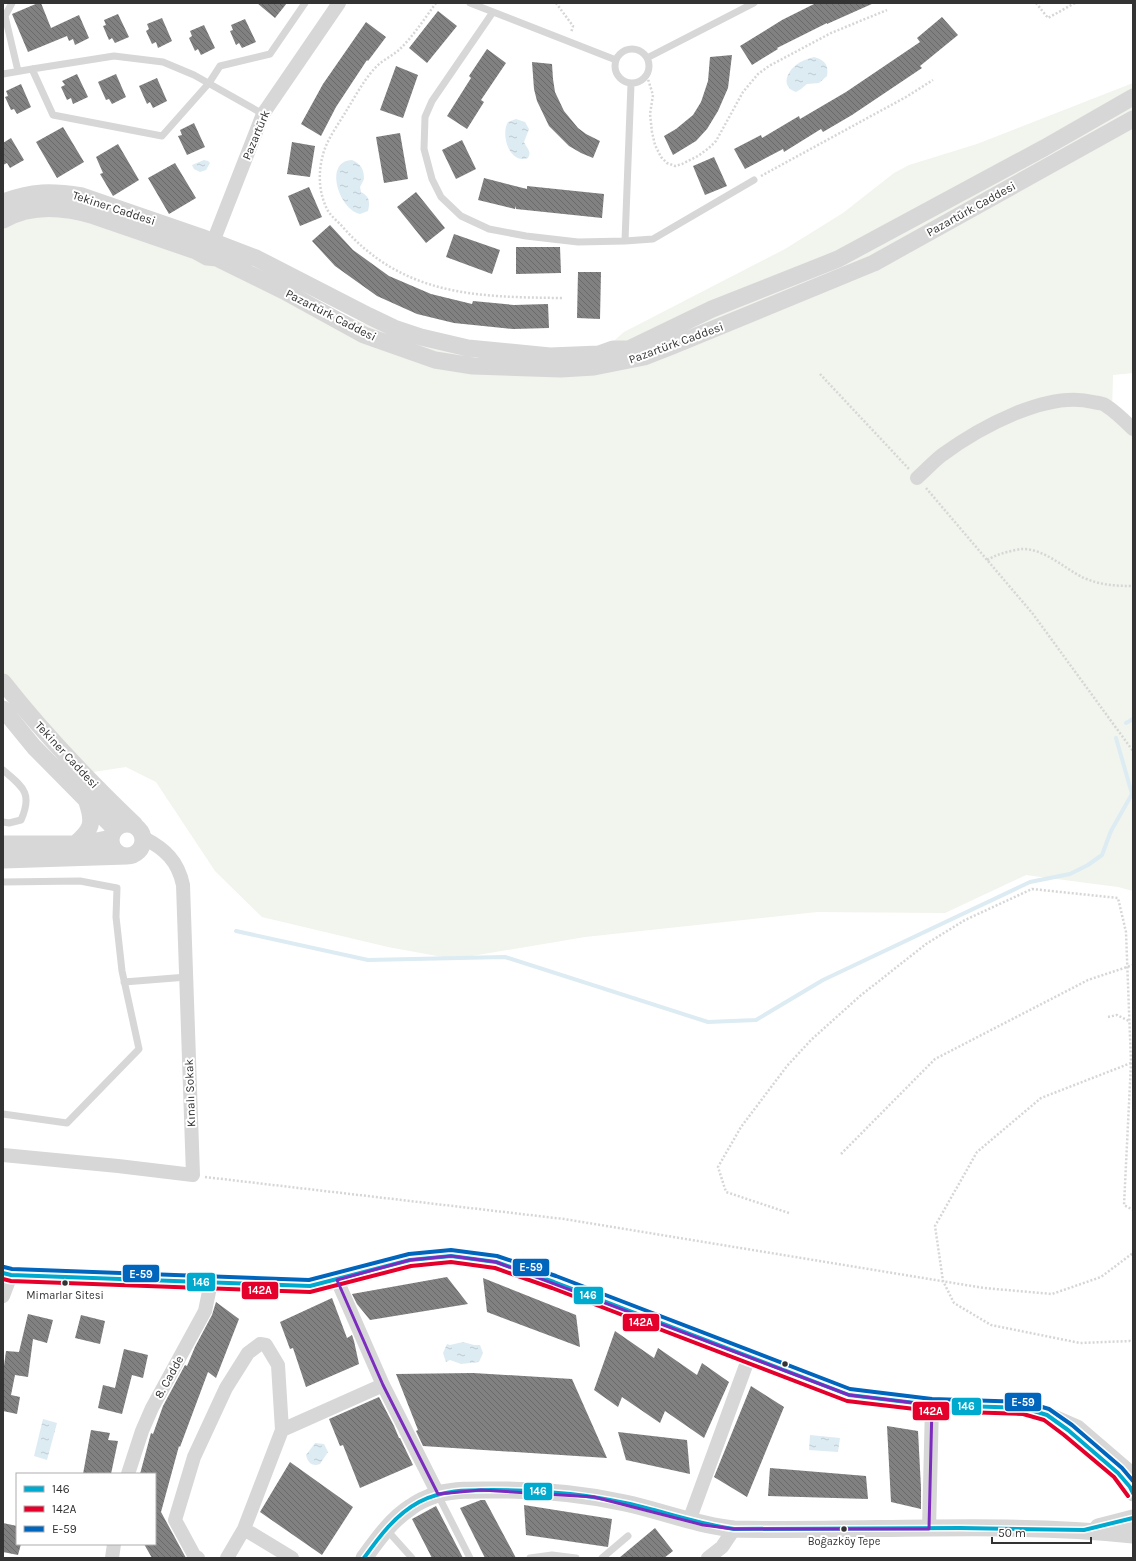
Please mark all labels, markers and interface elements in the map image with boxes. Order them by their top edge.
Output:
street label: Pazartürk [239,108,273,162]
street label: Pazartürk Caddesi [924,179,1018,239]
street label: Tekiner Caddesi [71,188,157,228]
street label: Pazartürk Caddesi [283,286,379,344]
street label: Pazartürk Caddesi [627,319,725,367]
street label: Tekiner Caddesi [32,719,102,791]
street label: Kınalı Sokak [182,1058,198,1127]
line badge: E-59 [512,1258,550,1277]
text: E-59 [519,1261,543,1274]
line badge: E-59 [122,1264,160,1283]
text: E-59 [129,1268,153,1281]
line badge: 146 [186,1272,216,1292]
text: 146 [192,1276,210,1289]
marker: Mimarlar Sitesi [60,1278,70,1288]
line badge: 142A [241,1281,279,1300]
text: 142A [248,1284,272,1297]
line badge: 146 [573,1286,604,1305]
place label: Mimarlar Sitesi [26,1289,104,1302]
text: 146 [579,1289,597,1302]
line badge: 142A [622,1313,660,1332]
text: 142A [629,1316,653,1329]
street label: 8. Cadde [152,1353,186,1401]
unlabelled marker [780,1359,790,1369]
line badge: E-59 [1004,1392,1042,1412]
text: E-59 [1011,1396,1035,1409]
line badge: 146 [951,1397,982,1416]
text: 146 [957,1400,975,1413]
line badge: 142A [912,1401,950,1421]
text: 142A [919,1405,943,1418]
legend [16,1473,156,1545]
text: 146 [52,1482,70,1496]
line badge: 146 [523,1482,553,1501]
text: 146 [529,1485,547,1498]
text: 142A [52,1502,77,1516]
scale bar [992,1519,1091,1545]
text: E-59 [52,1522,77,1536]
marker: Boğazköy Tepe [839,1524,849,1534]
text: 50 m [998,1526,1026,1540]
place label: Boğazköy Tepe [808,1535,881,1548]

